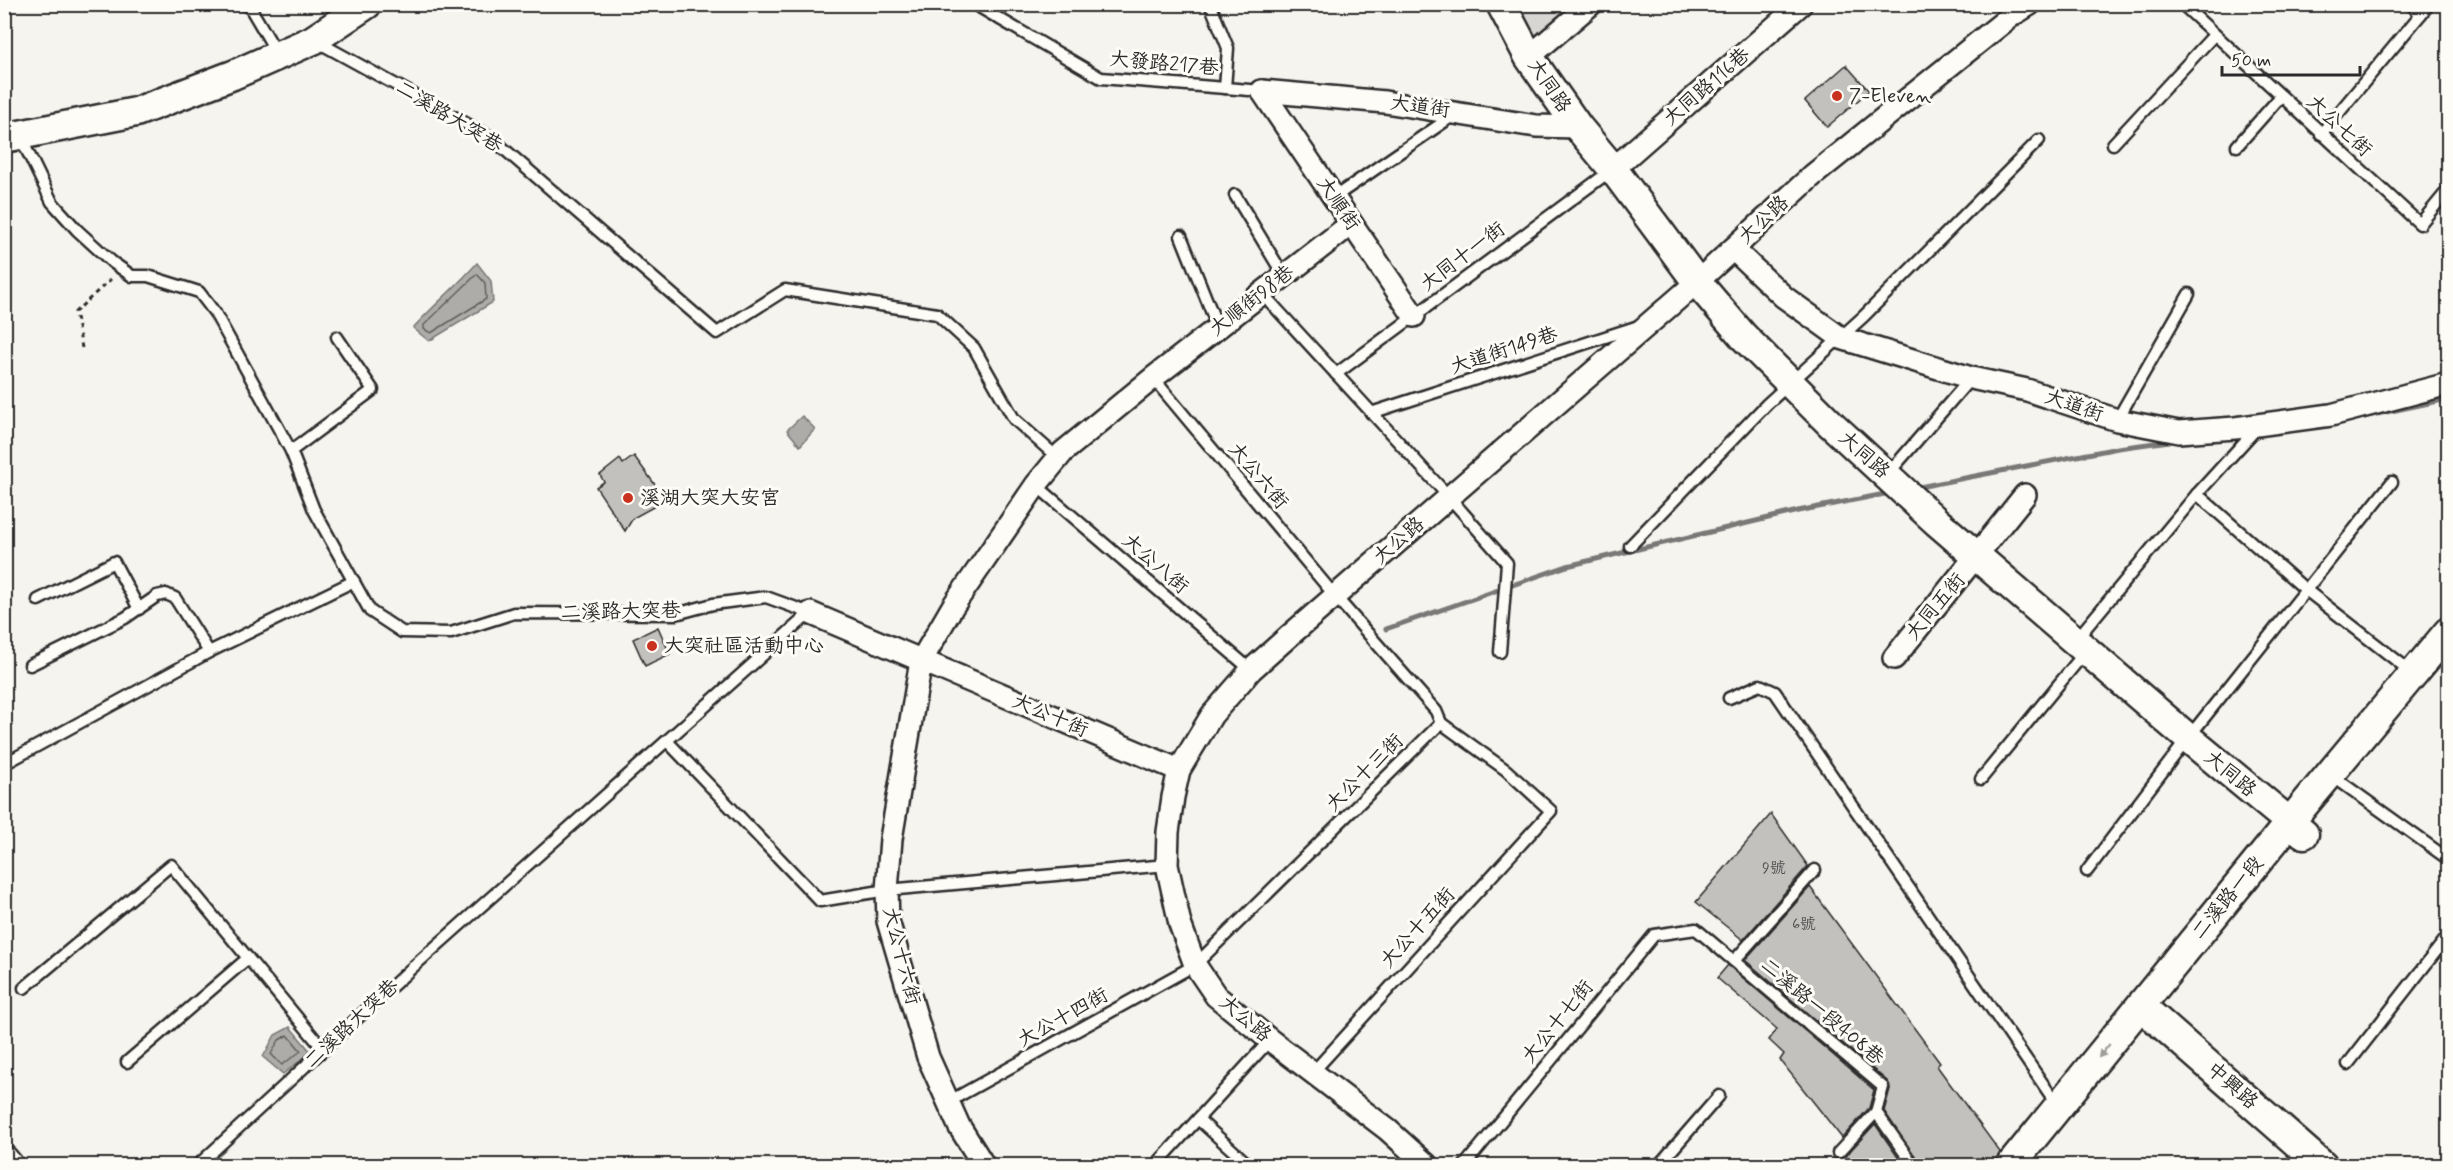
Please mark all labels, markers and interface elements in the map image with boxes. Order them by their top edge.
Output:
scale bar [2222,39,2360,77]
street label: 大同路116巷 [1658,41,1757,132]
street label: 大發路217巷 [1108,46,1221,82]
text: 50 m [2231,49,2271,73]
street label: 大同路 [1521,54,1578,119]
street label: 二溪路大突巷 [391,75,508,160]
place label: 7-Eleven [1849,83,1932,110]
street label: 大道街 [1388,89,1452,125]
marker: 7-Eleven [1830,89,1844,103]
street label: 大公七街 [2301,89,2377,163]
street label: 大順街 [1310,172,1366,236]
street label: 大公路 [1733,189,1796,250]
street label: 大同十一街 [1415,216,1511,298]
street label: 大順街98巷 [1204,259,1301,343]
street label: 大道街149巷 [1447,321,1562,381]
street label: 大道街 [2041,383,2107,429]
street label: 大同路 [1833,425,1896,486]
street label: 大公六街 [1222,437,1294,515]
place label: 溪湖大突大安宮 [640,485,780,512]
marker: 溪湖大突大安宮 [621,491,635,505]
street label: 大公路 [1368,510,1431,571]
street label: 大公八街 [1116,528,1194,600]
street label: 大同五街 [1900,568,1972,646]
street label: 二溪路大突巷 [561,597,682,627]
place label: 大突社區活動中心 [664,633,824,660]
marker: 大突社區活動中心 [645,639,659,653]
street label: 大公十街 [1008,688,1092,744]
street label: 大公十三街 [1320,728,1410,818]
street label: 大同路 [2198,744,2262,804]
street label: 二溪路一段 [2186,851,2270,945]
house number: 9號 [1762,858,1786,879]
street label: 大公十五街 [1375,882,1461,974]
street label: 大公十六街 [876,904,926,1008]
house number: 6號 [1792,914,1816,935]
street label: 二溪路一段408巷 [1754,952,1890,1072]
street label: 二溪路大突巷 [299,973,406,1075]
street label: 大公十七街 [1516,975,1600,1069]
street label: 大公十四街 [1013,982,1113,1054]
street label: 大公路 [1213,989,1277,1049]
one-way arrow [2097,1043,2110,1059]
street label: 中興路 [2201,1056,2264,1117]

